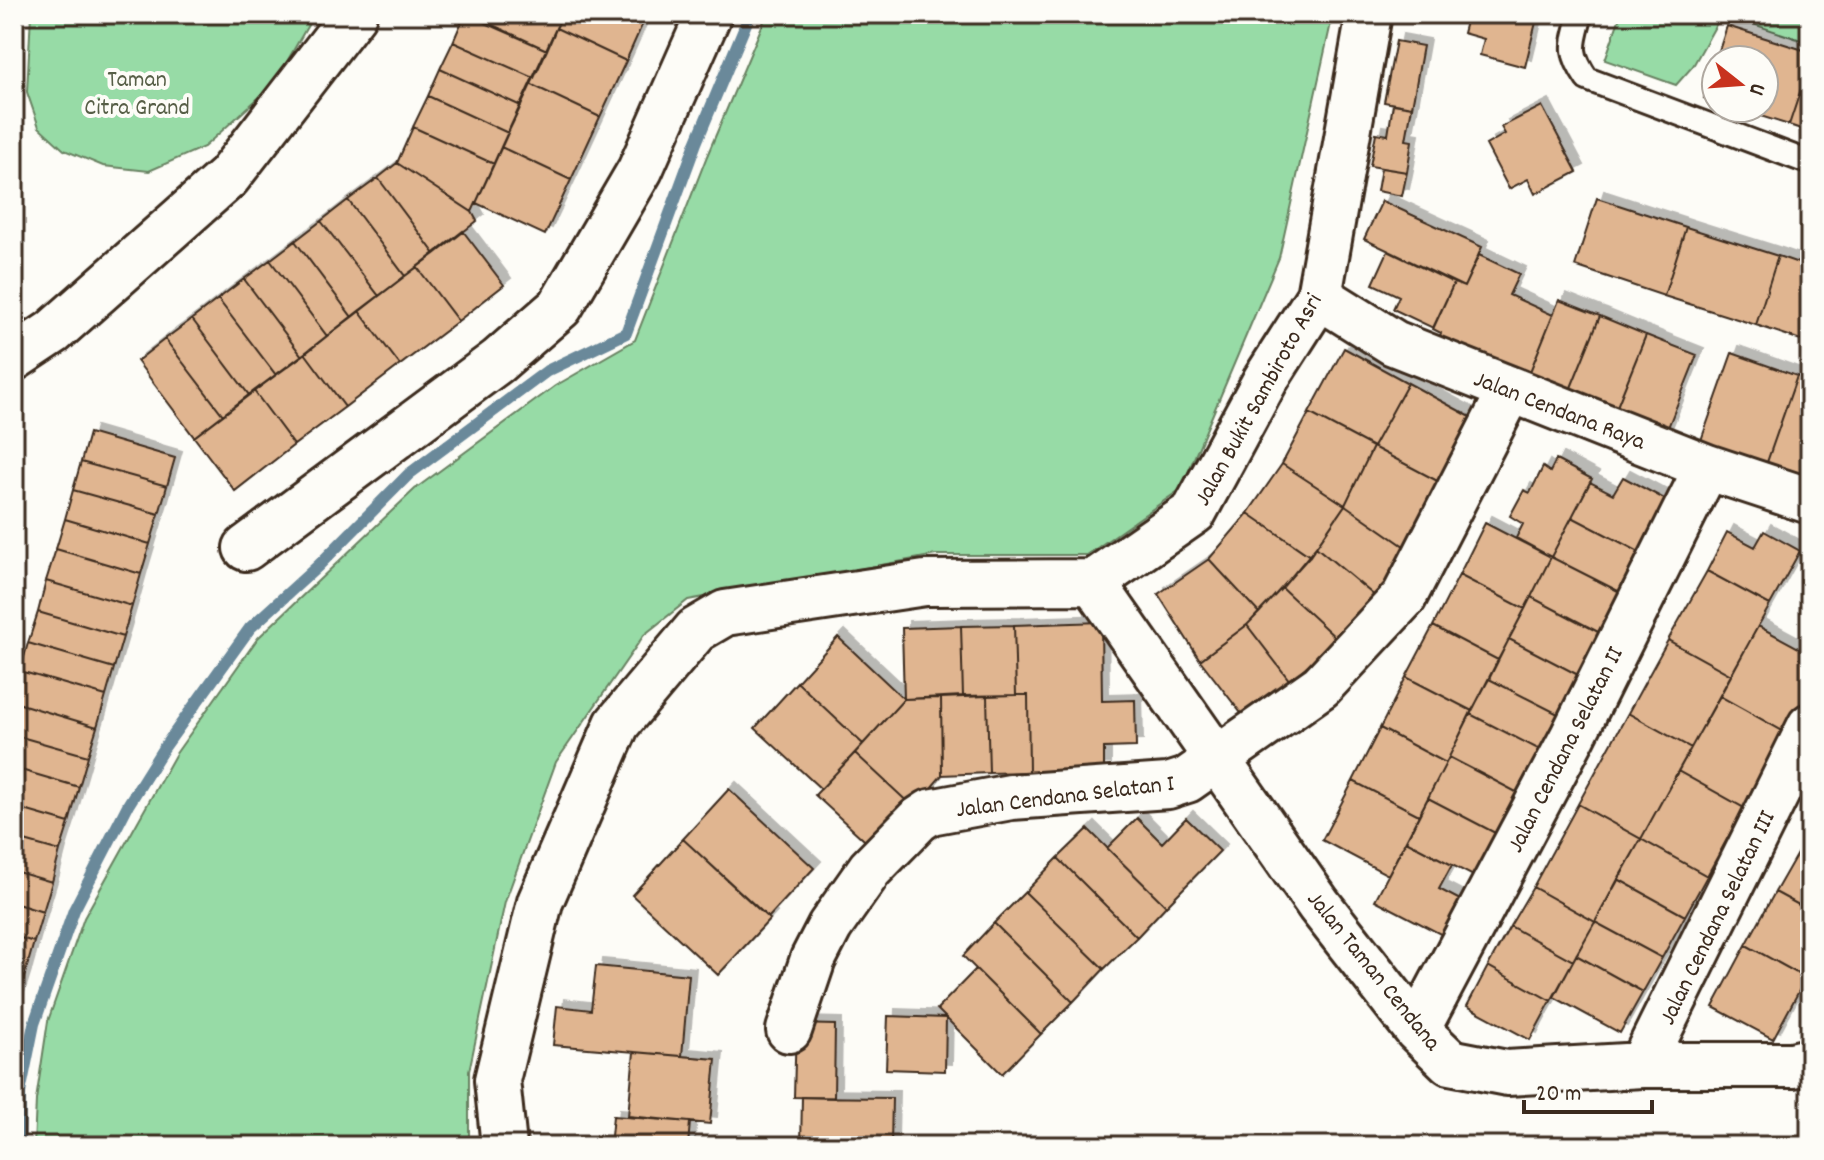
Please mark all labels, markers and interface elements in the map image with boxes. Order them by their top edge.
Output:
north arrow [1700,44,1780,124]
park label: Taman Citra Grand [84,64,190,126]
text: U [1739,79,1772,98]
street label: Jalan Bukit Sambiroto Asri [1187,288,1332,513]
street label: Jalan Cendana Raya [1468,363,1650,460]
street label: Jalan Cendana Selatan II [1500,641,1634,859]
street label: Jalan Cendana Selatan I [954,768,1177,828]
street label: Jalan Cendana Selatan III [1652,805,1786,1031]
street label: Jalan Taman Cendana [1297,885,1448,1060]
scale bar [1524,1064,1652,1114]
text: 20 m [1536,1078,1582,1112]

